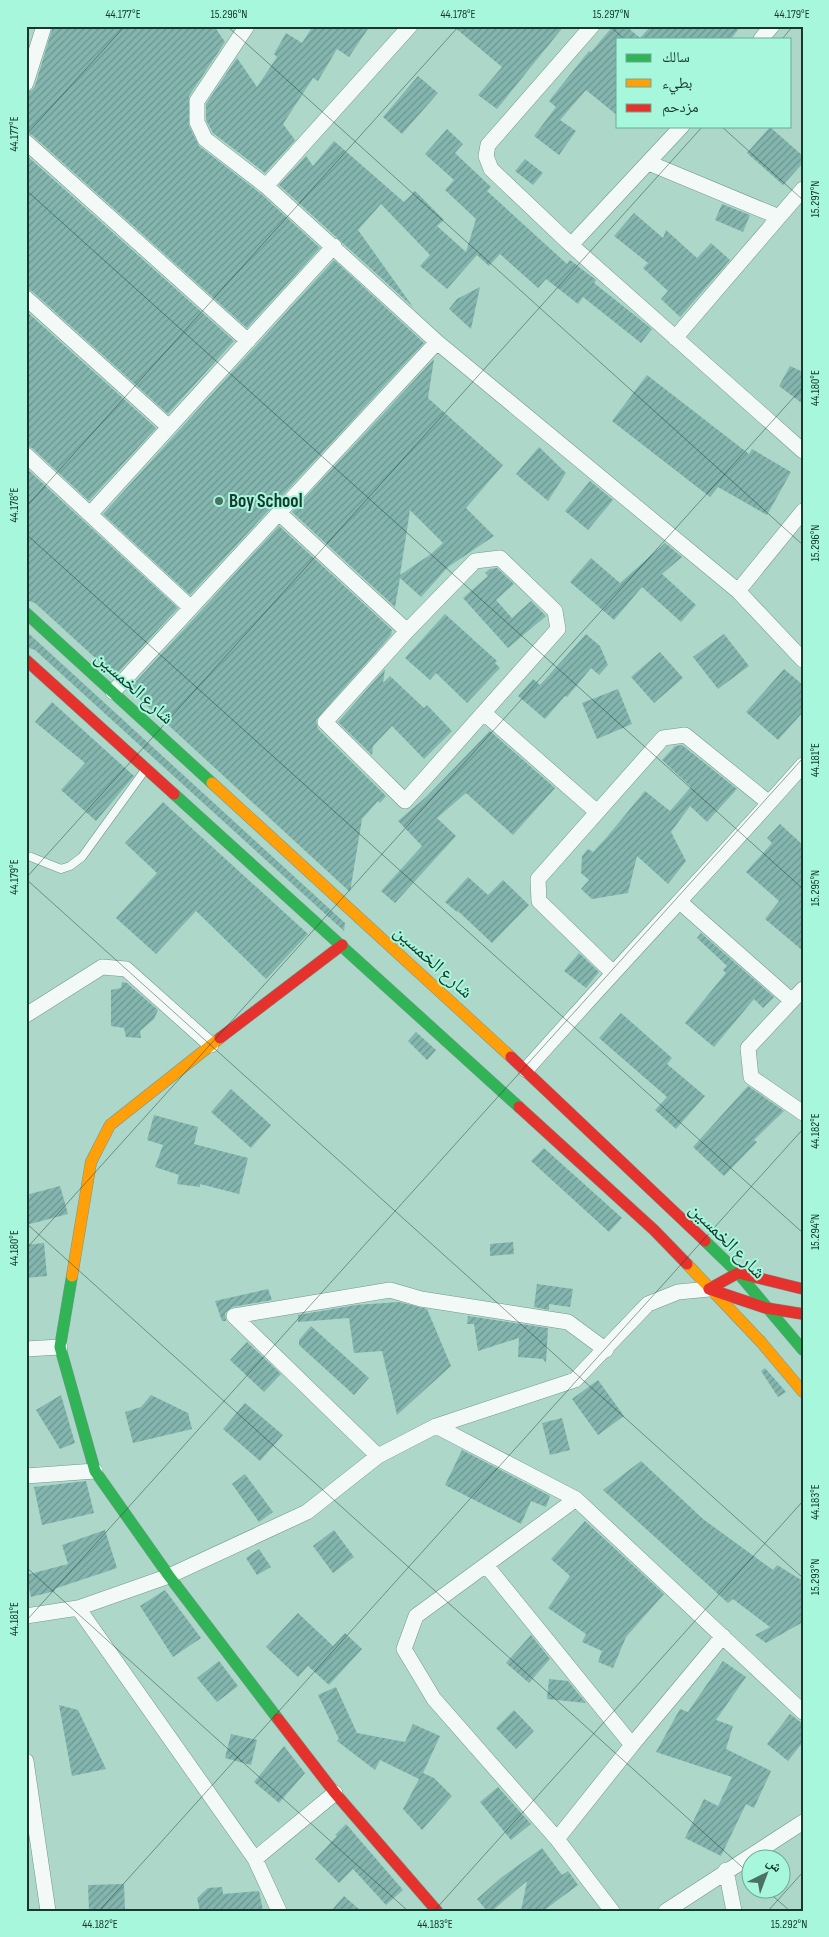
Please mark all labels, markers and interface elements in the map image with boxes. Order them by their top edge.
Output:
text: 44.177°E [105,7,141,22]
text: 15.296°N [211,7,247,22]
text: 44.178°E [441,7,476,22]
text: 15.297°N [593,7,629,22]
text: 44.179°E [774,7,810,22]
legend [616,38,792,128]
text: سالك [662,48,690,67]
text: بطيء [662,74,692,95]
text: مزدحم [662,98,699,117]
text: 44.177°E [7,116,22,152]
text: 15.297°N [808,181,823,217]
text: 44.180°E [808,370,823,406]
text: 44.178°E [7,487,22,522]
place label: Boy School [229,490,303,513]
marker: Boy School [213,495,225,507]
text: 15.296°N [808,525,823,561]
street label: شارع الخمسين [90,646,178,730]
text: 44.181°E [808,743,823,777]
text: 44.179°E [7,859,22,895]
text: 15.295°N [808,870,823,906]
street label: شارع الخمسين [389,920,477,1004]
text: 44.182°E [808,1113,823,1149]
street label: شارع الخمسين [684,1198,770,1284]
text: 15.294°N [808,1214,823,1250]
text: 44.180°E [7,1230,22,1266]
text: 44.183°E [808,1484,823,1520]
text: 15.293°N [808,1559,823,1595]
text: 44.181°E [7,1602,22,1636]
north arrow [742,1850,792,1900]
text: ش [763,1853,786,1876]
text: 44.182°E [82,1917,118,1932]
text: 44.183°E [417,1917,453,1932]
text: 15.292°N [771,1917,807,1932]

